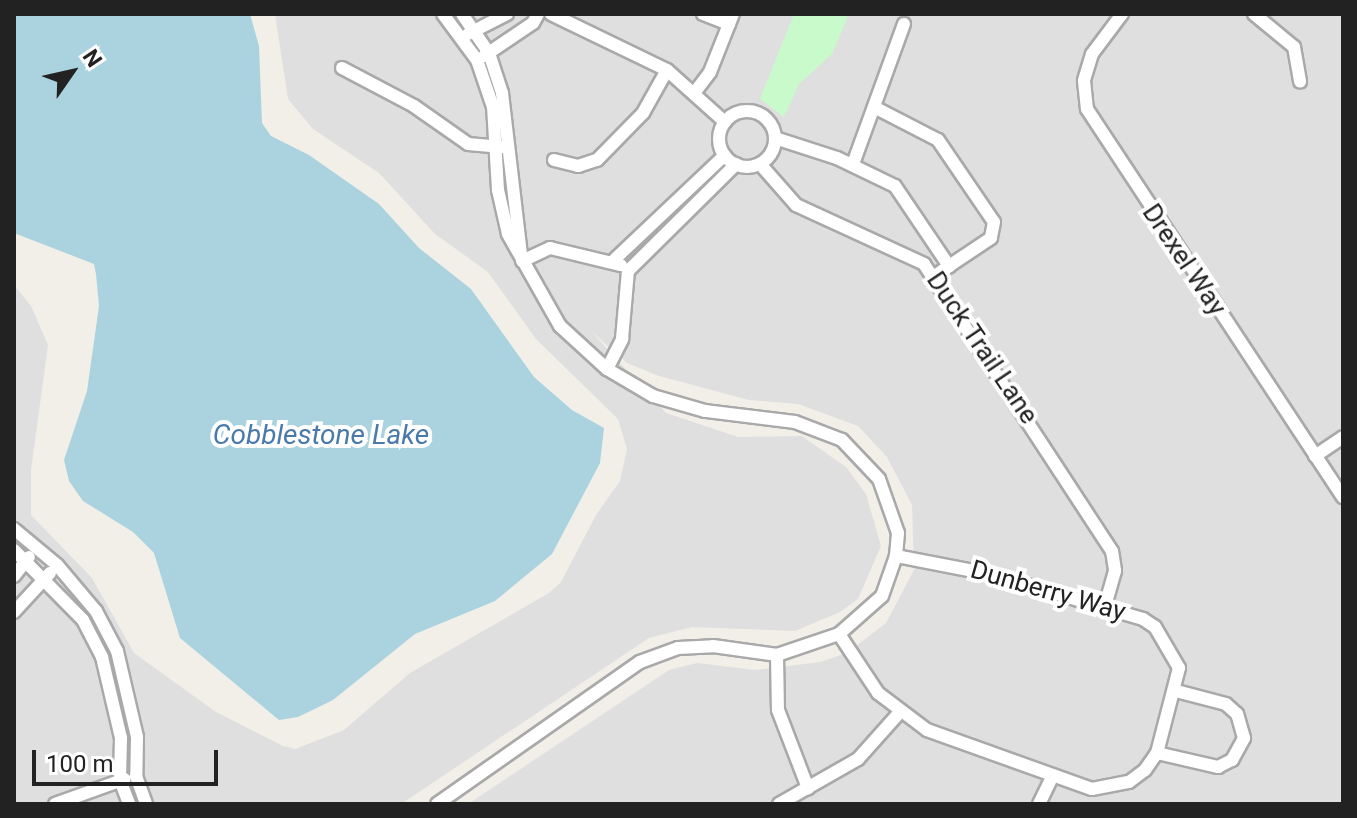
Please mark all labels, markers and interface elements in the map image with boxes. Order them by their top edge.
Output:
north arrow [32,32,112,112]
text: N [78,45,107,72]
street label: Drexel Way [1135,198,1233,322]
street label: Duck Trail Lane [920,266,1044,430]
water label: Cobblestone Lake [213,418,429,452]
street label: Dunberry Way [967,554,1129,628]
scale bar [36,734,222,784]
text: 100 m [46,750,113,778]

